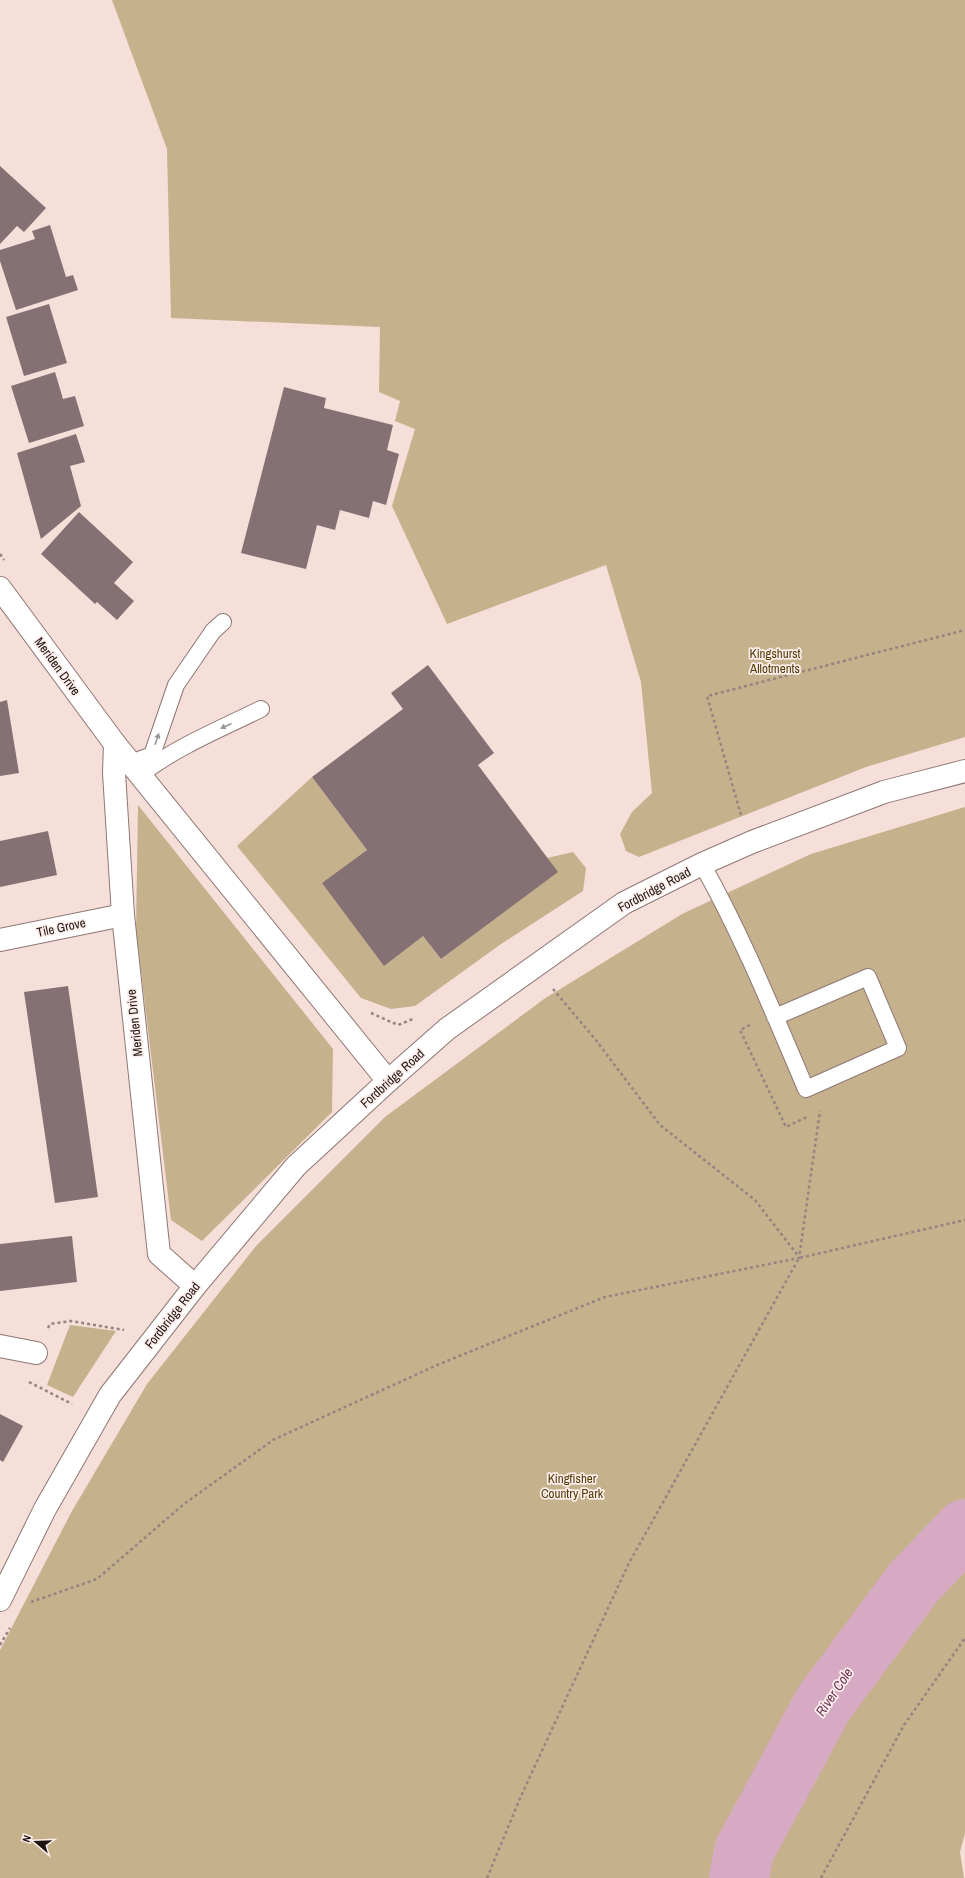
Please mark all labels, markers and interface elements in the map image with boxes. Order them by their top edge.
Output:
street label: Meriden Drive [31,634,84,699]
park label: Kingshurst Allotments [749,645,801,677]
one-way arrow [220,723,231,729]
one-way arrow [154,733,160,745]
street label: Fordbridge Road [615,863,694,916]
street label: Tile Grove [35,914,87,941]
street label: Meriden Drive [123,988,146,1057]
street label: Fordbridge Road [357,1045,428,1111]
street label: Fordbridge Road [141,1278,204,1352]
park label: Kingfisher Country Park [541,1470,604,1502]
water label: River Cole [811,1664,857,1720]
north arrow [16,1822,56,1862]
text: N [19,1833,34,1844]

